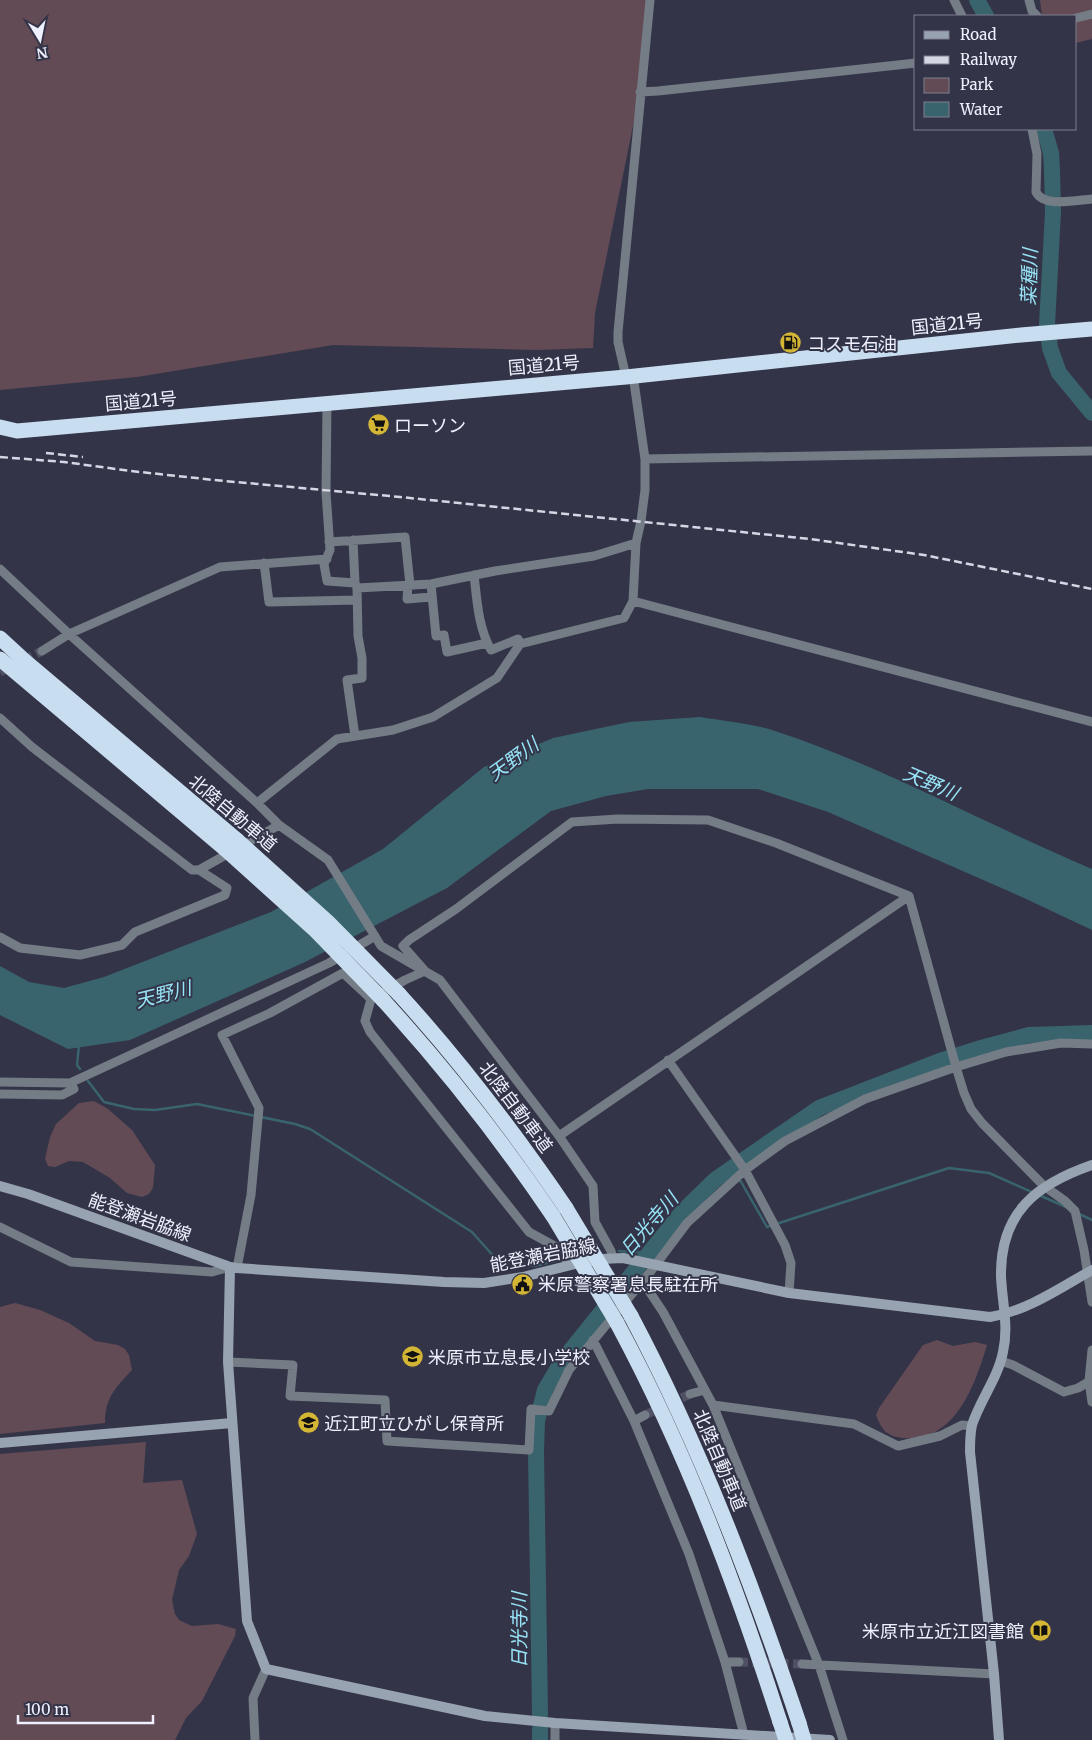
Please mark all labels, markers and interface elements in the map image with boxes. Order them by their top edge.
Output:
north arrow [15,15,65,65]
legend [914,15,1077,130]
text: Road [960,25,996,44]
text: N [35,43,49,63]
text: Railway [960,50,1017,69]
text: Park [960,75,994,94]
text: Water [959,100,1003,119]
water label: 菜種川 [1016,246,1042,306]
street label: 国道21号 [910,309,984,339]
fuel station icon: コスモ石油 [779,331,803,355]
place label: コスモ石油 [807,332,897,355]
street label: 国道21号 [507,350,581,380]
street label: 国道21号 [104,386,178,416]
supermarket icon: ローソン [366,413,390,437]
place label: ローソン [394,414,466,437]
water label: 天野川 [483,731,545,785]
water label: 天野川 [900,761,964,806]
street label: 北陸自動車道 [184,769,282,857]
water label: 天野川 [132,975,195,1013]
street label: 北陸自動車道 [474,1057,558,1157]
water label: 日光寺川 [615,1186,684,1261]
street label: 能登瀬岩脇線 [85,1188,195,1246]
street label: 能登瀬岩脇線 [488,1233,598,1277]
public building icon: 米原警察署息長駐在所 [510,1272,534,1296]
place label: 米原警察署息長駐在所 [538,1273,718,1296]
school or university icon: 米原市立息長小学校 [400,1345,424,1369]
place label: 米原市立息長小学校 [428,1346,590,1369]
street label: 北陸自動車道 [688,1406,752,1514]
school or university icon: 近江町立ひがし保育所 [296,1411,320,1435]
place label: 近江町立ひがし保育所 [324,1412,504,1435]
water label: 日光寺川 [507,1590,531,1668]
library icon: 米原市立近江図書館 [1028,1619,1052,1643]
place label: 米原市立近江図書館 [862,1620,1024,1643]
scale bar [18,1692,152,1724]
text: 100 m [25,1700,69,1719]

